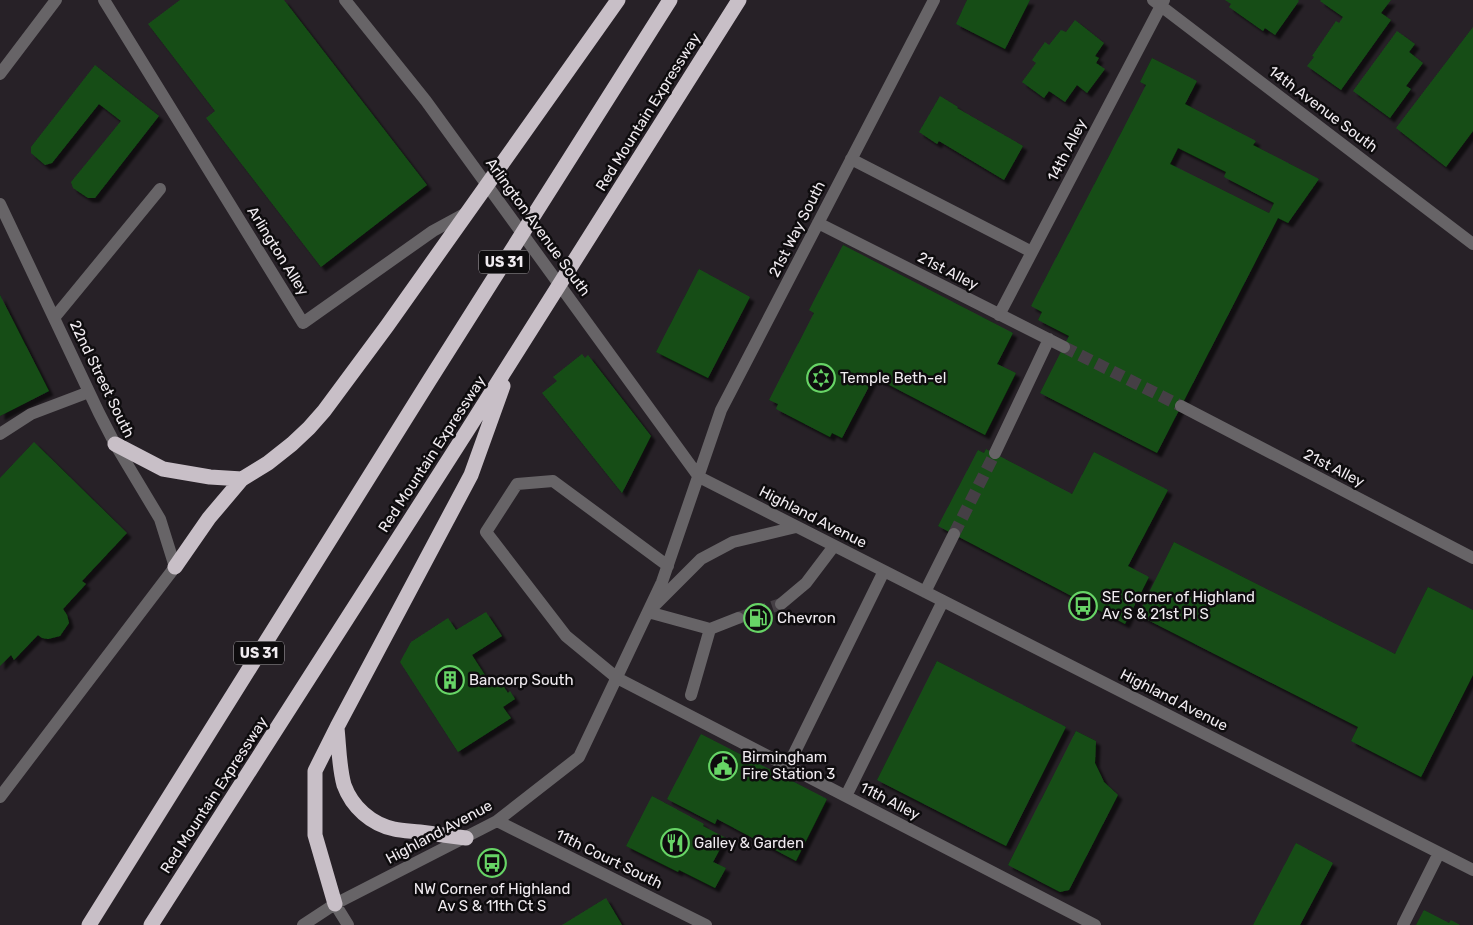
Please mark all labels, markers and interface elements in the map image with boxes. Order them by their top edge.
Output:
street label: Red Mountain Expressway [592,30,704,194]
street label: 14th Avenue South [1265,62,1381,156]
street label: 14th Alley [1044,116,1090,184]
street label: Arlington Avenue South [482,155,594,299]
street label: 21st Way South [765,178,829,280]
street label: Arlington Alley [243,203,313,299]
street label: 21st Alley [915,248,981,294]
road number: US 31 [479,250,529,274]
street label: 22nd Street South [66,317,138,441]
synagogue icon: Temple Beth-el [806,363,836,393]
place label: Temple Beth-el [840,369,946,387]
street label: Red Mountain Expressway [375,372,489,536]
street label: 21st Alley [1301,445,1367,491]
street label: Highland Avenue [756,482,870,552]
place label: SE Corner of Highland Av S & 21st Pl S [1102,588,1255,623]
bus stop icon: SE Corner of Highland Av S & 21st Pl S [1068,591,1098,621]
fuel station icon: Chevron [743,603,773,633]
place label: Chevron [777,609,836,627]
road number: US 31 [234,641,284,664]
building icon: Bancorp South [435,665,465,695]
street label: Highland Avenue [1117,665,1231,735]
place label: Bancorp South [469,671,574,689]
street label: Red Mountain Expressway [157,713,271,877]
place label: Birmingham Fire Station 3 [742,748,835,783]
public building icon: Birmingham Fire Station 3 [708,751,738,781]
street label: 11th Alley [857,778,923,824]
street label: Highland Avenue [383,796,495,868]
street label: 11th Court South [553,825,665,893]
restaurant icon: Galley & Garden [660,828,690,858]
place label: Galley & Garden [694,834,804,852]
bus stop icon: NW Corner of Highland Av S & 11th Ct S [477,848,507,878]
place label: NW Corner of Highland Av S & 11th Ct S [414,880,570,915]

